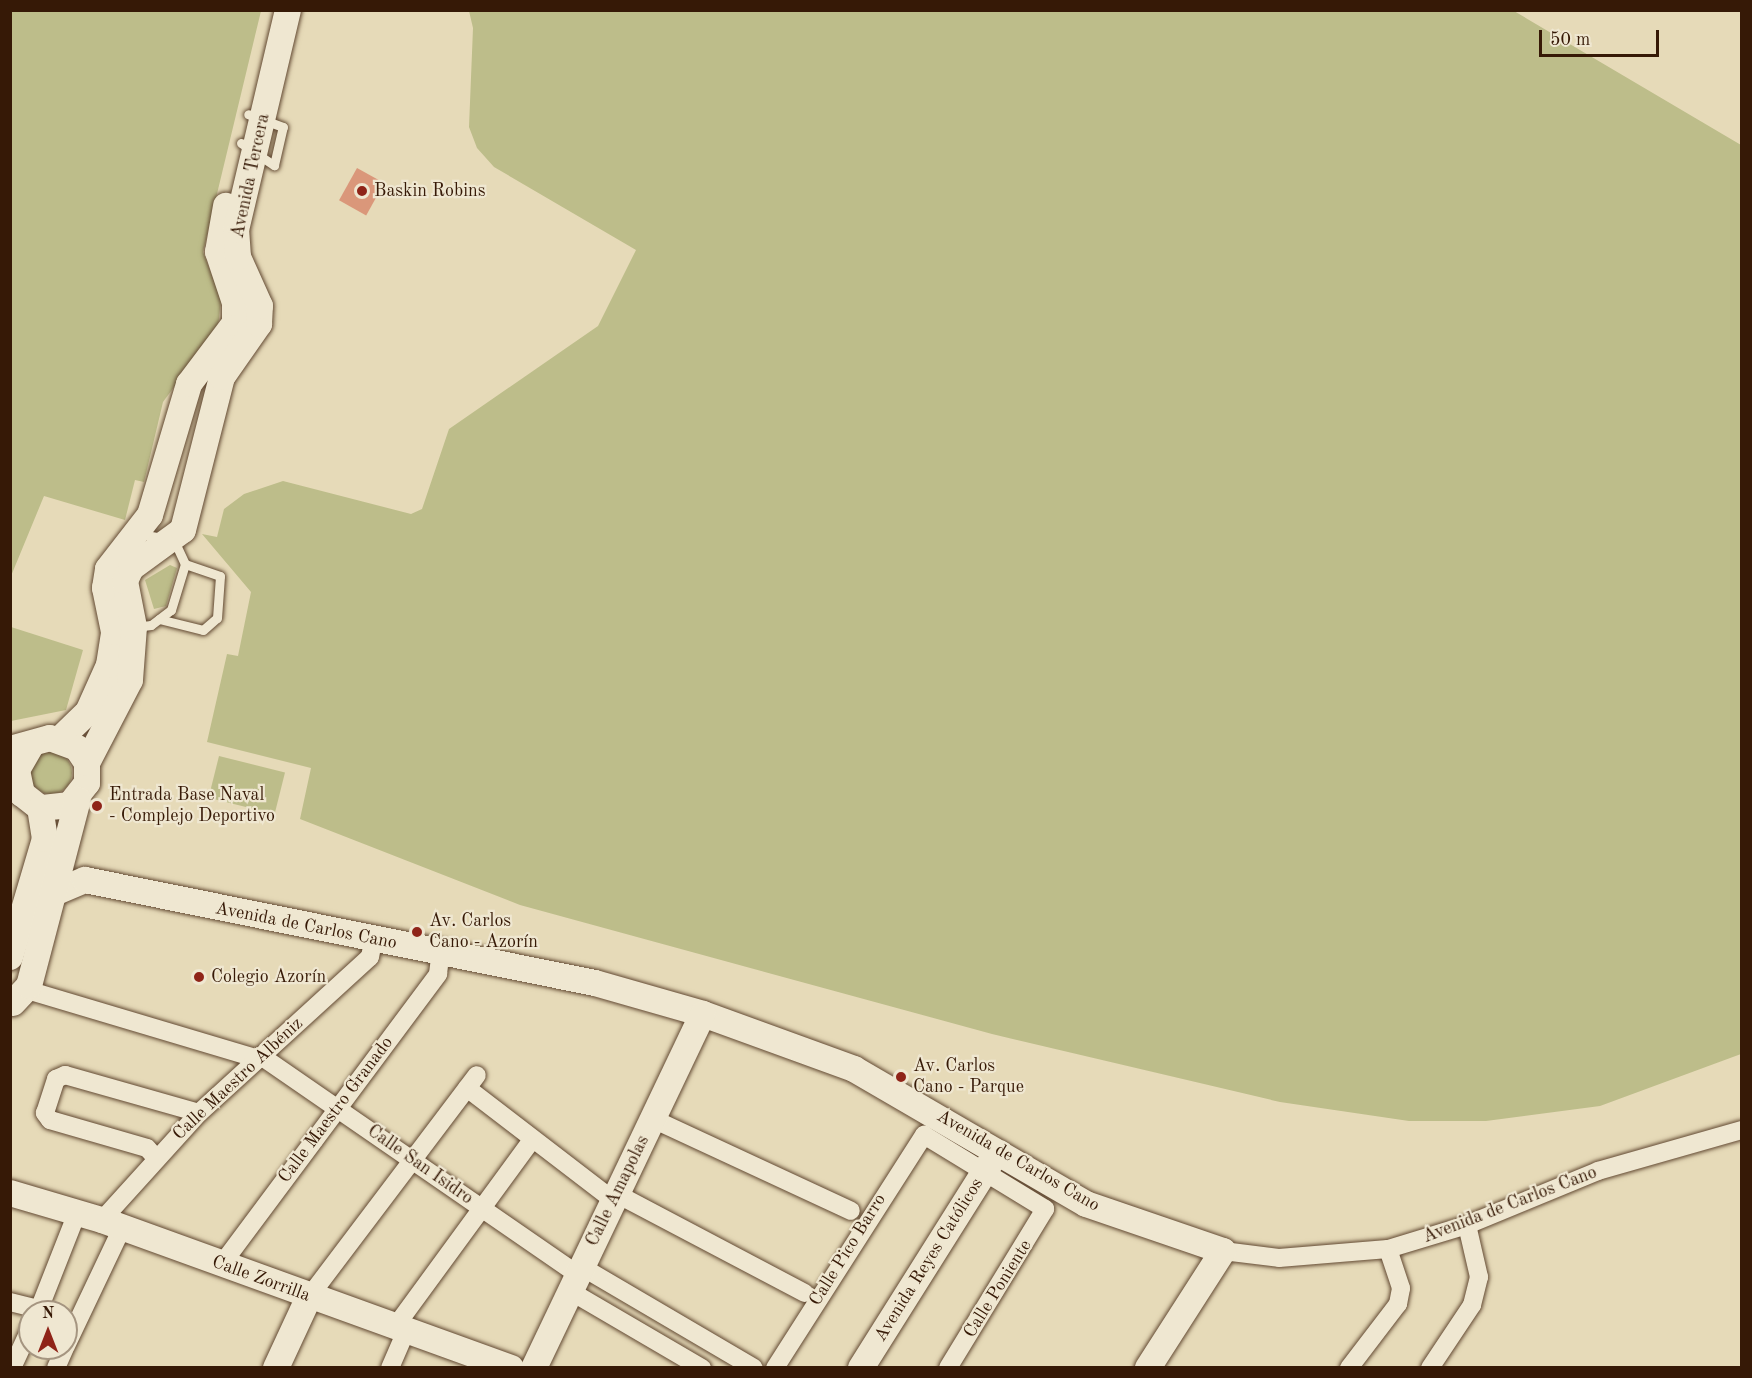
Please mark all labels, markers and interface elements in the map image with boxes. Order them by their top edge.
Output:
scale bar [1542,18,1662,56]
text: 50 m [1550,31,1590,49]
street label: Avenida Tercera [227,112,275,240]
place label: Baskin Robins [374,180,486,202]
marker: Baskin Robins [355,184,369,198]
place label: Entrada Base Naval - Complejo Deportivo [109,785,275,828]
marker: Entrada Base Naval - Complejo Deportivo [90,799,104,813]
street label: Avenida de Carlos Cano [213,898,399,954]
place label: Av. Carlos Cano - Azorín [429,911,538,954]
marker: Av. Carlos Cano - Azorín [410,925,424,939]
place label: Colegio Azorín [211,966,326,988]
marker: Colegio Azorín [192,970,206,984]
street label: Calle Maestro Albéniz [168,1013,308,1145]
street label: Calle Maestro Granado [274,1032,398,1188]
place label: Av. Carlos Cano - Parque [913,1056,1024,1098]
marker: Av. Carlos Cano - Parque [894,1070,908,1084]
street label: Avenida de Carlos Cano [933,1105,1103,1217]
street label: Calle San Isidro [363,1121,477,1209]
street label: Calle Amapolas [582,1132,654,1250]
street label: Avenida de Carlos Cano [1420,1162,1600,1248]
street label: Avenida Reyes Católicos [870,1174,988,1346]
street label: Calle Pico Barro [805,1190,891,1310]
street label: Calle Poniente [959,1236,1037,1342]
street label: Calle Zorrilla [209,1251,313,1307]
north arrow [18,1300,78,1360]
text: N [42,1306,54,1322]

